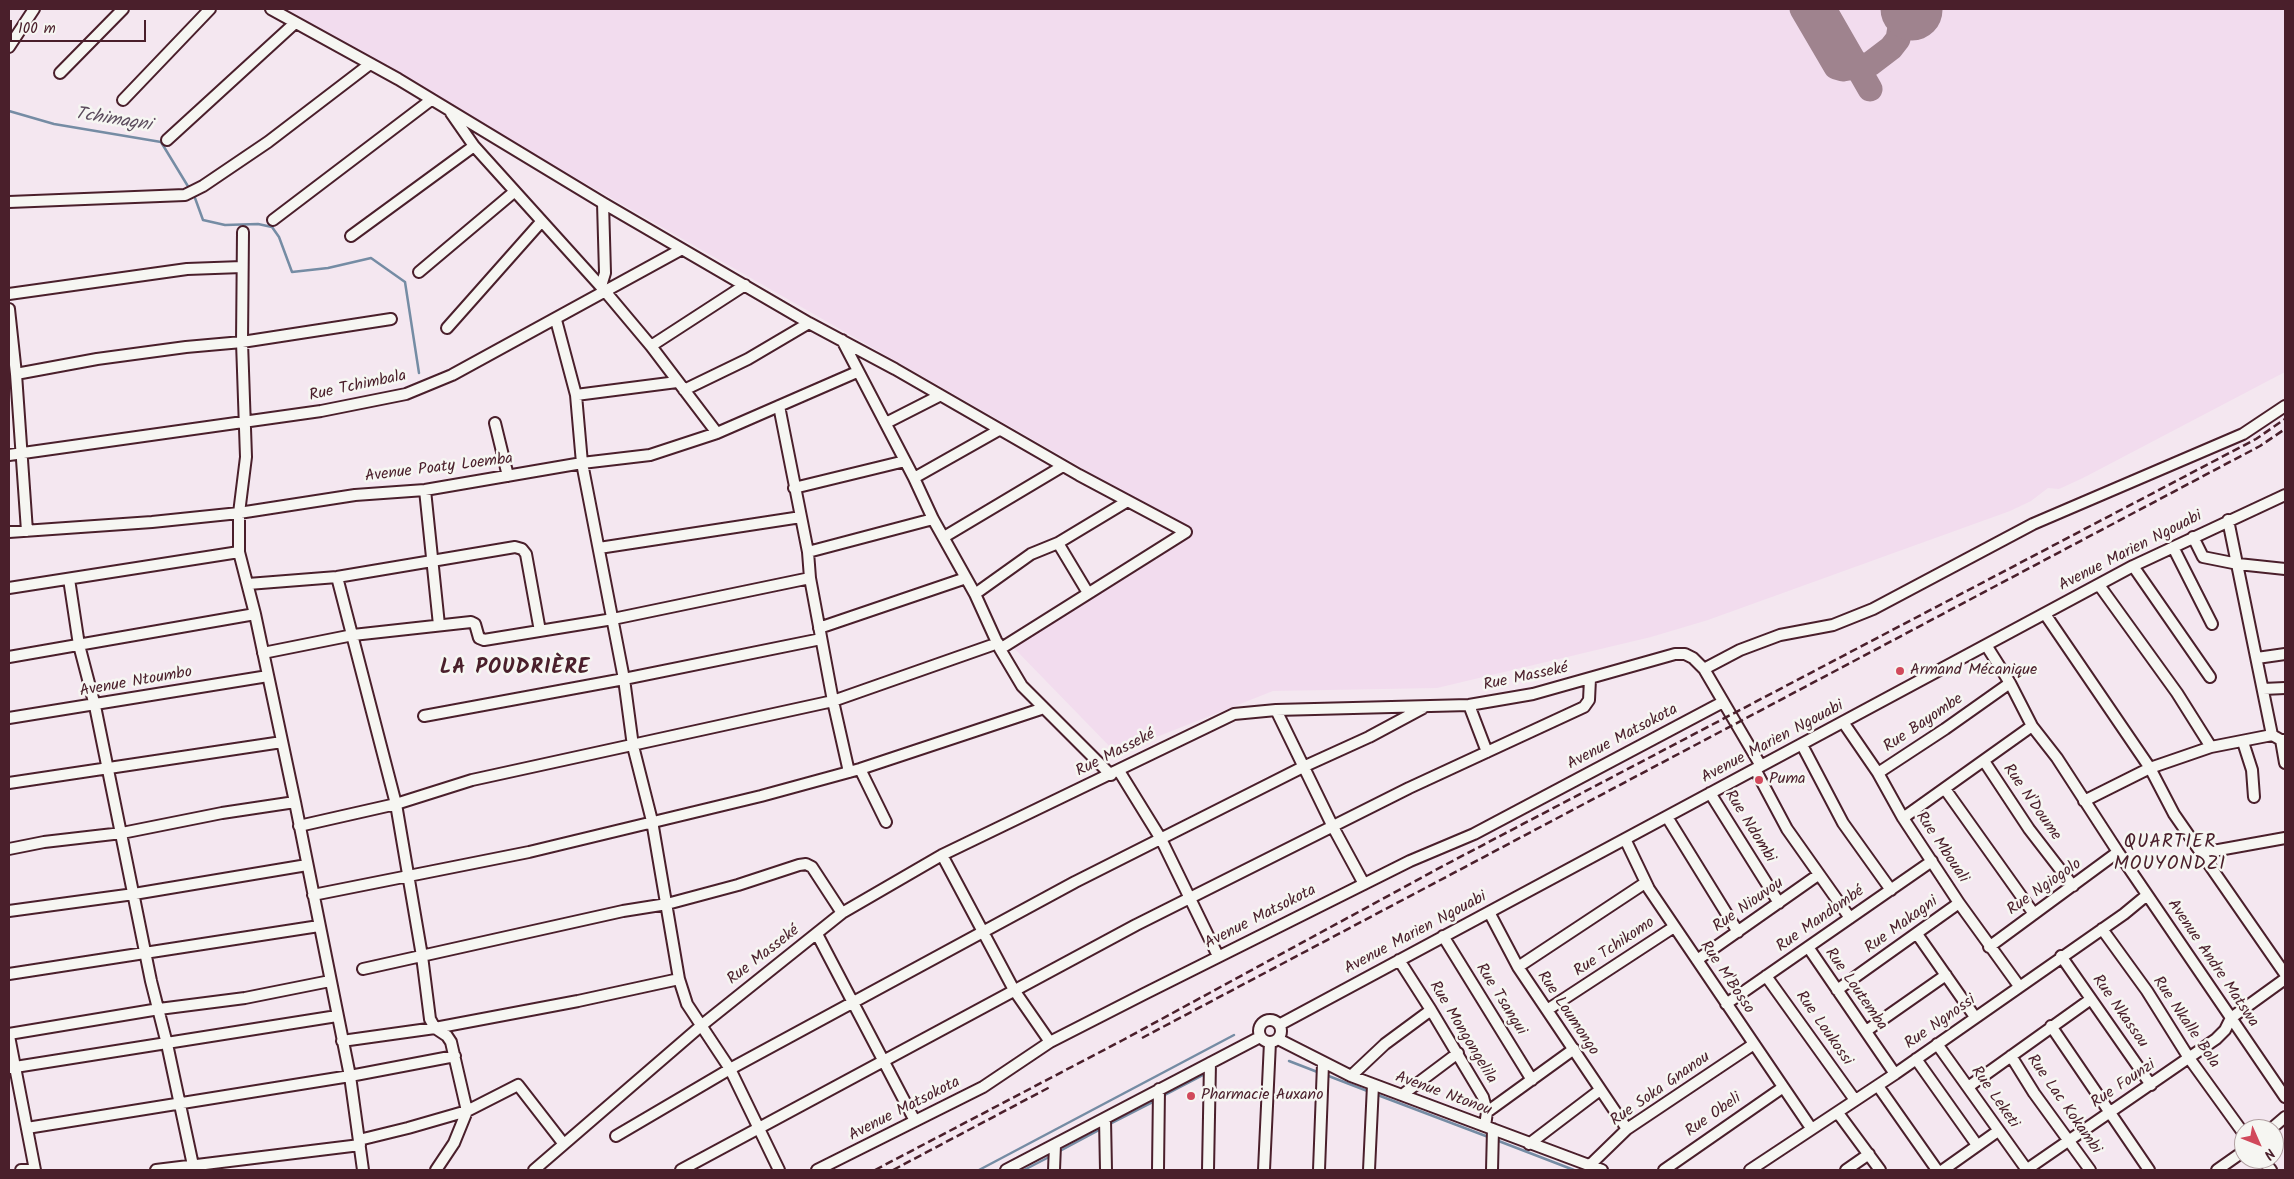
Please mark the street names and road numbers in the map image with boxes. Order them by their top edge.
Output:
street label: Rue Tchimbala [308,367,408,407]
street label: Avenue Poaty Loemba [364,450,514,488]
street label: Avenue Marien Ngouabi [2056,508,2206,596]
street label: Rue Masseké [1482,660,1570,696]
street label: Avenue Ntoumbo [78,664,194,702]
street label: Rue Bayombe [1881,690,1967,758]
street label: Avenue Marien Ngouabi [1699,697,1847,789]
street label: Avenue Matsokota [1564,701,1682,775]
street label: Rue Masseké [1073,726,1159,782]
street label: Rue N'Doume [1998,761,2064,845]
street label: Rue Ndombi [1719,787,1779,867]
street label: Rue Mbouali [1910,809,1972,887]
street label: Rue Ngiogolo [2004,855,2086,921]
street label: Rue Niouvou [1710,875,1788,937]
street label: Avenue Matsokota [1202,882,1320,954]
street label: Rue Mandombé [1773,883,1869,957]
street label: Avenue Marien Ngouabi [1342,888,1490,980]
street label: Rue Makagni [1862,893,1942,959]
street label: Avenue Andre Matswa [2162,896,2262,1032]
street label: Rue Tchikomo [1571,914,1659,982]
street label: Rue Masseké [724,922,804,990]
street label: Rue M'Bosso [1695,938,1757,1018]
street label: Rue Loutemba [1819,945,1891,1035]
street label: Rue Tsangui [1470,960,1530,1040]
street label: Rue Loumongo [1532,968,1602,1060]
street label: Rue Nkassou [2087,972,2151,1052]
street label: Rue Nkalle Bola [2147,973,2223,1073]
street label: Rue Mongongelila [1424,978,1500,1088]
street label: Rue Loukossi [1790,988,1856,1070]
street label: Rue Ngnossi [1902,992,1980,1054]
street label: Rue Soka Gnanou [1608,1049,1714,1131]
street label: Rue Lac Kokambi [2022,1052,2104,1158]
street label: Rue Founzi [2088,1057,2160,1113]
street label: Rue Leketi [1966,1063,2022,1133]
street label: Avenue Ntonou [1392,1069,1494,1121]
street label: Avenue Matsokota [846,1074,964,1146]
street label: Rue Obeli [1682,1090,1746,1142]

